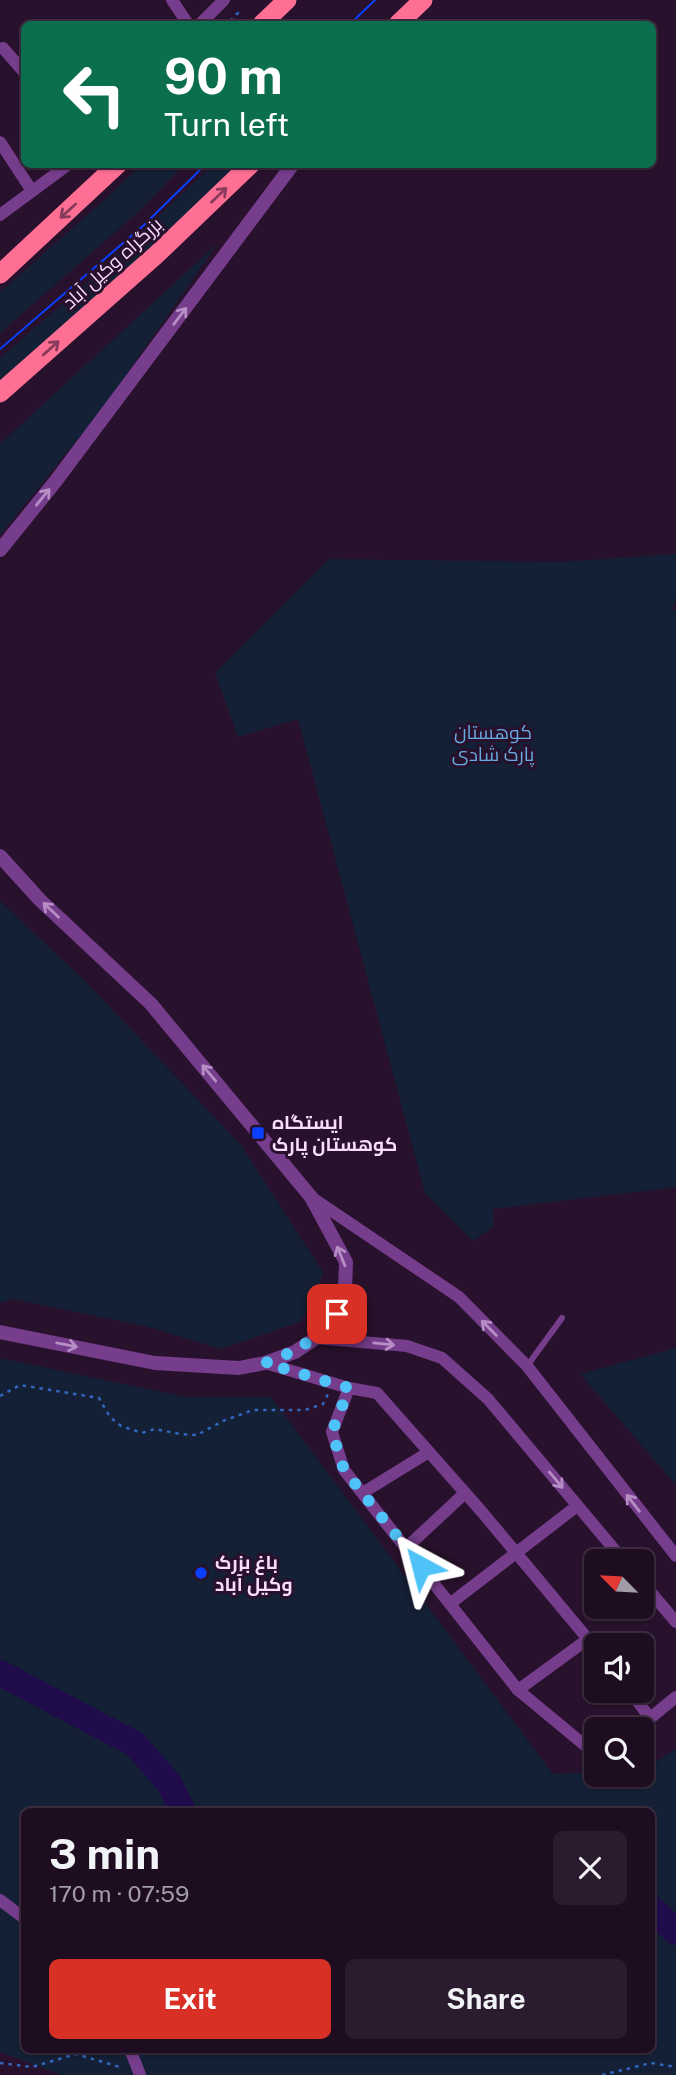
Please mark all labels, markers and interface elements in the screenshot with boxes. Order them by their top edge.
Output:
text: 90 m [164,47,283,105]
icon: left [49,49,140,140]
text: Turn left [164,106,289,143]
one-way arrow [210,187,227,204]
one-way arrow [59,203,77,219]
street label: بزرگراه وکیل آباد [58,213,167,314]
one-way arrow [173,307,187,326]
one-way arrow [42,340,60,356]
one-way arrow [35,489,51,507]
park label: کوهستان پارک شادی [452,721,534,767]
one-way arrow [43,901,60,918]
one-way arrow [201,1065,217,1083]
place label: ایستگاه کوهستان پارک [272,1111,397,1158]
marker: ایستگاه کوهستان پارک [250,1125,266,1141]
one-way arrow [334,1246,347,1267]
pin [307,1284,367,1344]
icon: arrive [318,1295,356,1333]
one-way arrow [481,1319,498,1336]
one-way arrow [372,1337,395,1350]
one-way arrow [55,1339,78,1352]
one-way arrow [548,1471,563,1489]
one-way arrow [626,1494,641,1513]
position arrow [384,1529,458,1603]
north arrow [584,1549,654,1619]
map controls [584,1549,654,1787]
place label: باغ بزرک وکیل آباد [215,1551,293,1596]
marker: باغ بزرک وکیل آباد [193,1565,209,1581]
button: sound [584,1633,654,1703]
button: search [584,1717,654,1787]
text: 3 min [49,1829,160,1878]
button: close [553,1831,627,1905]
text: 170 m · 07:59 [49,1880,189,1907]
button: Exit [49,1959,331,2039]
button: Share [345,1959,627,2039]

